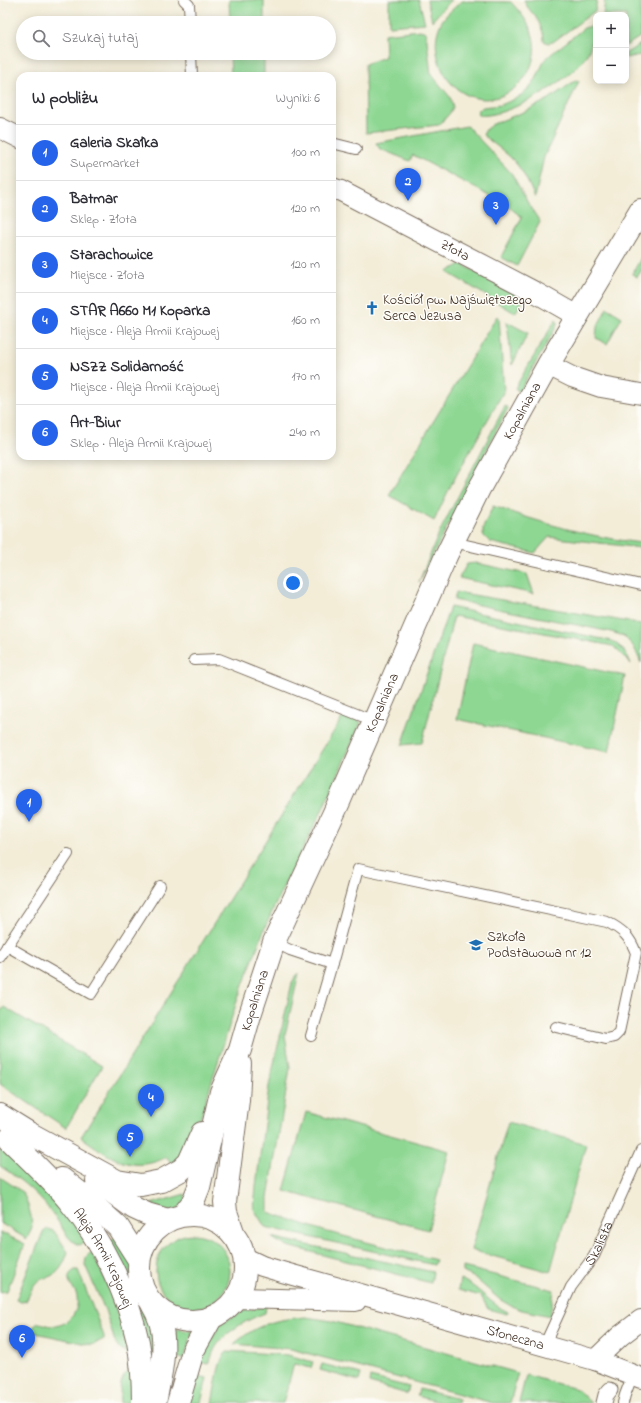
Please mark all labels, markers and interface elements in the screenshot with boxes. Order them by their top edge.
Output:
map controls [593,12,629,84]
button: + [593,12,629,48]
search box [16,16,336,60]
icon: search [30,27,52,49]
text: Szukaj tutaj [62,27,138,49]
button: − [593,48,629,84]
text: W pobliżu [32,86,98,111]
text: Wyniki: 6 [276,89,320,108]
text: Galeria Skałka [70,132,158,154]
text: 1 [43,143,47,162]
text: 100 m [291,143,320,162]
text: Supermarket [70,154,140,173]
pin: 2 [395,168,421,201]
text: Batmar [70,188,118,210]
pin: 3 [483,192,509,225]
text: 2 [42,199,48,218]
text: 120 m [290,199,320,218]
text: Sklep · Złota [70,210,137,229]
street label: Złota [437,234,473,267]
text: Starachowice [70,244,153,266]
text: 3 [42,255,48,274]
text: 120 m [290,255,320,274]
text: Miejsce · Złota [70,266,145,285]
place label: Kościół pw. Najświętszego Serca Jezusa [383,290,532,327]
text: STAR A660 M1 Koparka [70,300,210,322]
church icon: Kościół pw. Najświętszego Serca Jezusa [364,300,380,316]
text: 4 [42,311,48,330]
text: 160 m [291,311,320,330]
text: Miejsce · Aleja Armii Krajowej [70,322,219,341]
text: NSZZ Solidarność [70,356,183,378]
text: 5 [41,367,49,386]
text: 170 m [292,367,320,386]
text: Miejsce · Aleja Armii Krajowej [70,378,219,397]
street label: Kopalniana [498,378,547,444]
text: Art-Biur [70,412,121,434]
text: 6 [42,423,48,442]
text: 240 m [289,423,320,442]
text: Sklep · Aleja Armii Krajowej [70,434,211,453]
your location [283,573,303,593]
street label: Kopalniana [360,670,404,736]
pin: 1 [16,789,42,822]
place label: Szkoła Podstawowa nr 12 [487,927,592,964]
school or university icon: Szkoła Podstawowa nr 12 [468,937,484,953]
street label: Kopalniana [235,967,275,1033]
pin: 4 [138,1084,164,1117]
pin: 5 [117,1124,143,1157]
street label: Aleja Armii Krajowej [68,1204,139,1312]
street label: Skalista [580,1218,619,1270]
street label: Słoneczna [484,1319,547,1356]
pin: 6 [9,1325,35,1358]

